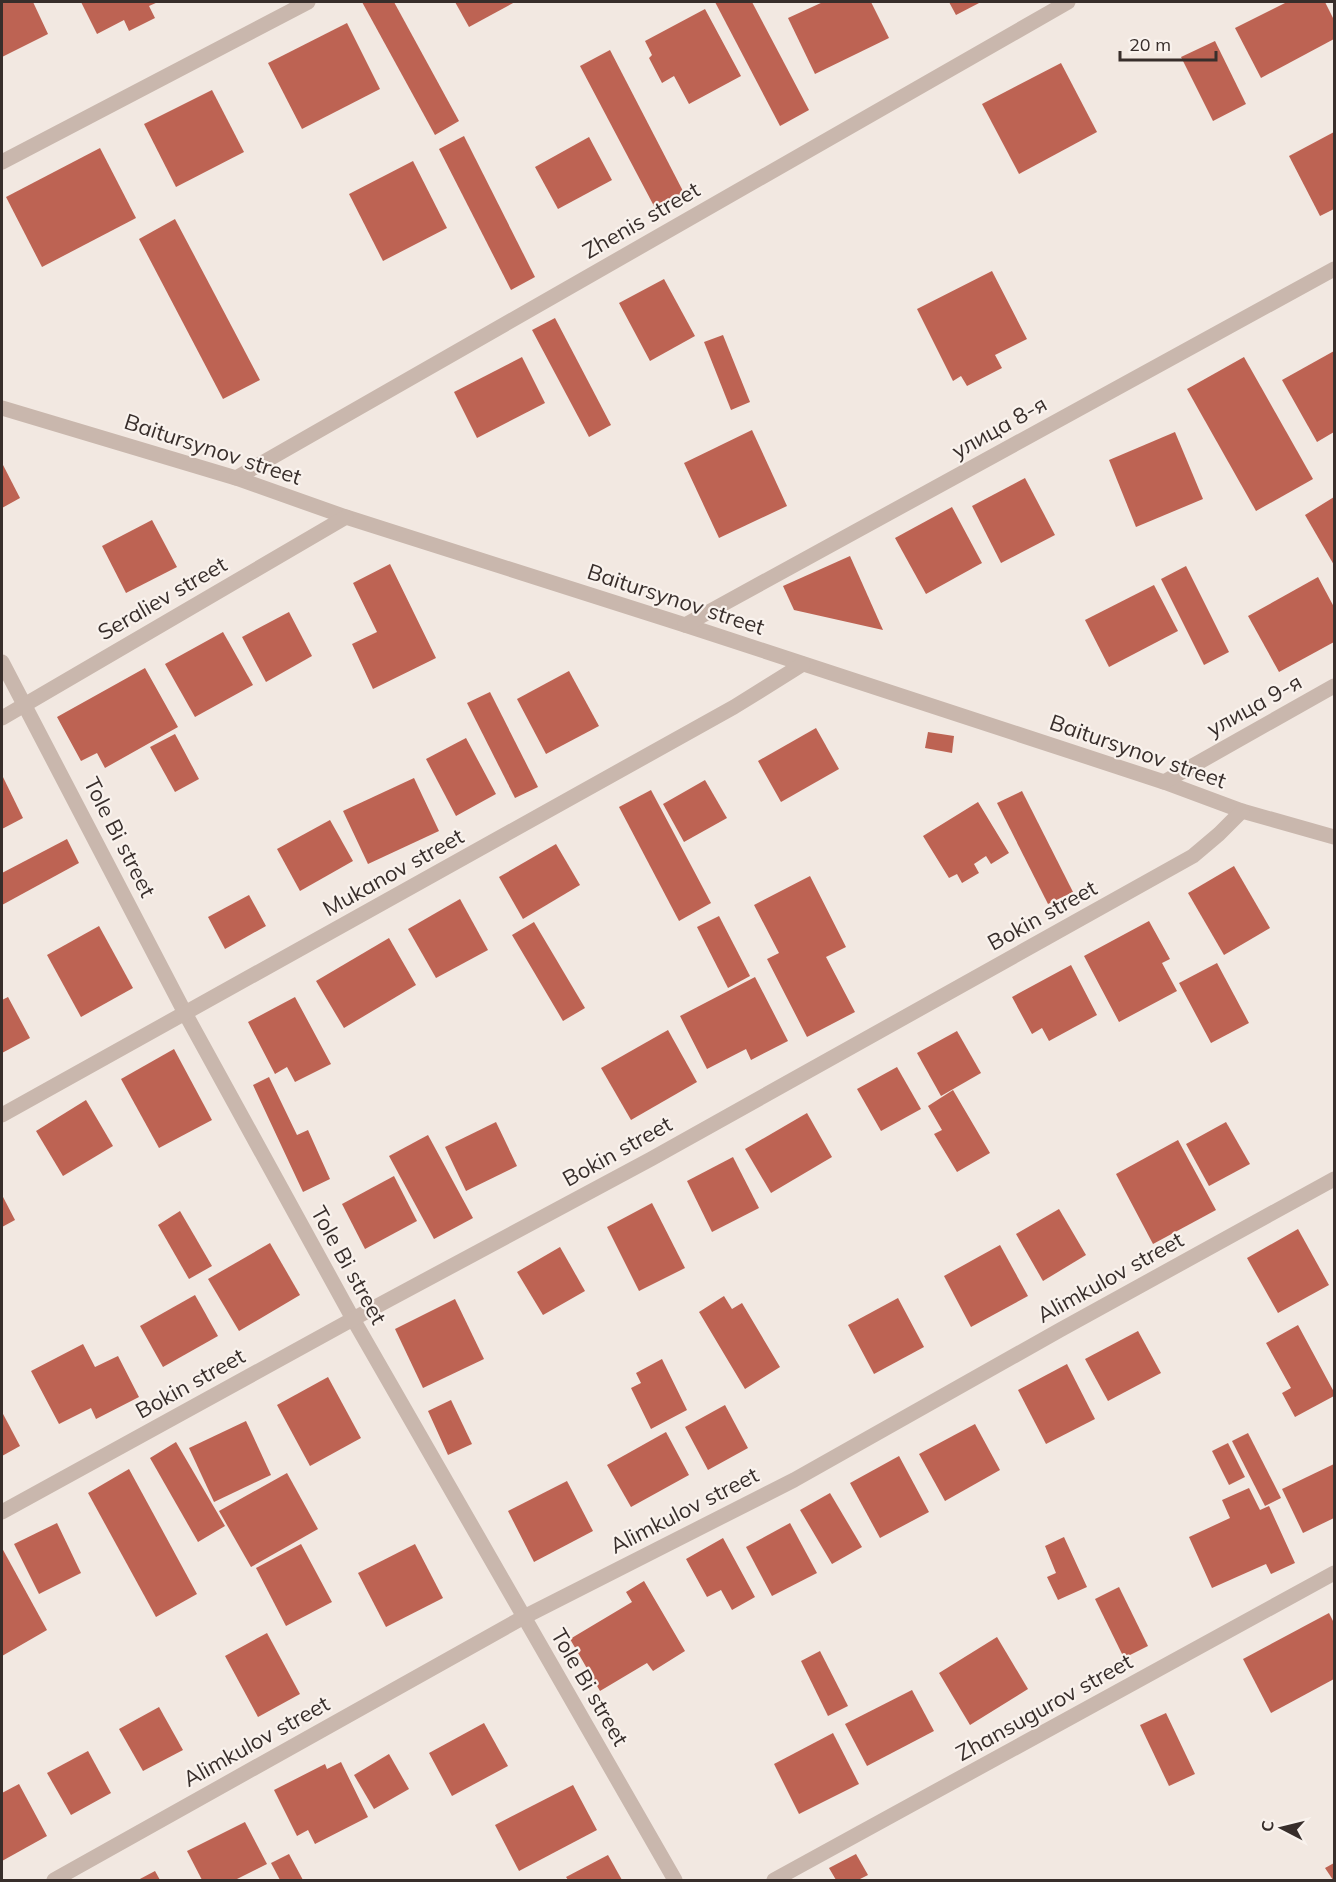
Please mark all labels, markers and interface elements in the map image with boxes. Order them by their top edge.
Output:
scale bar [1120,24,1216,62]
text: 20 m [1129,33,1171,56]
street label: Zhenis street [577,175,705,265]
street label: улица 8-я [946,389,1052,465]
street label: Baitursynov street [121,407,305,491]
street label: Seraliev street [92,550,232,646]
street label: Baitursynov street [584,557,768,641]
street label: улица 9-я [1201,667,1307,743]
street label: Baitursynov street [1046,708,1230,794]
street label: Tole Bi street [78,772,162,902]
street label: Mukanov street [318,822,469,922]
street label: Bokin street [982,873,1102,957]
street label: Bokin street [557,1109,677,1193]
street label: Tole Bi street [305,1201,393,1329]
street label: Alimkulov street [1032,1225,1188,1329]
street label: Bokin street [130,1341,250,1425]
street label: Alimkulov street [605,1460,763,1559]
street label: Tole Bi street [545,1623,635,1751]
street label: Zhansugurov street [951,1647,1137,1767]
street label: Alimkulov street [178,1689,334,1793]
north arrow [1252,1798,1312,1858]
text: С [1257,1819,1278,1833]

